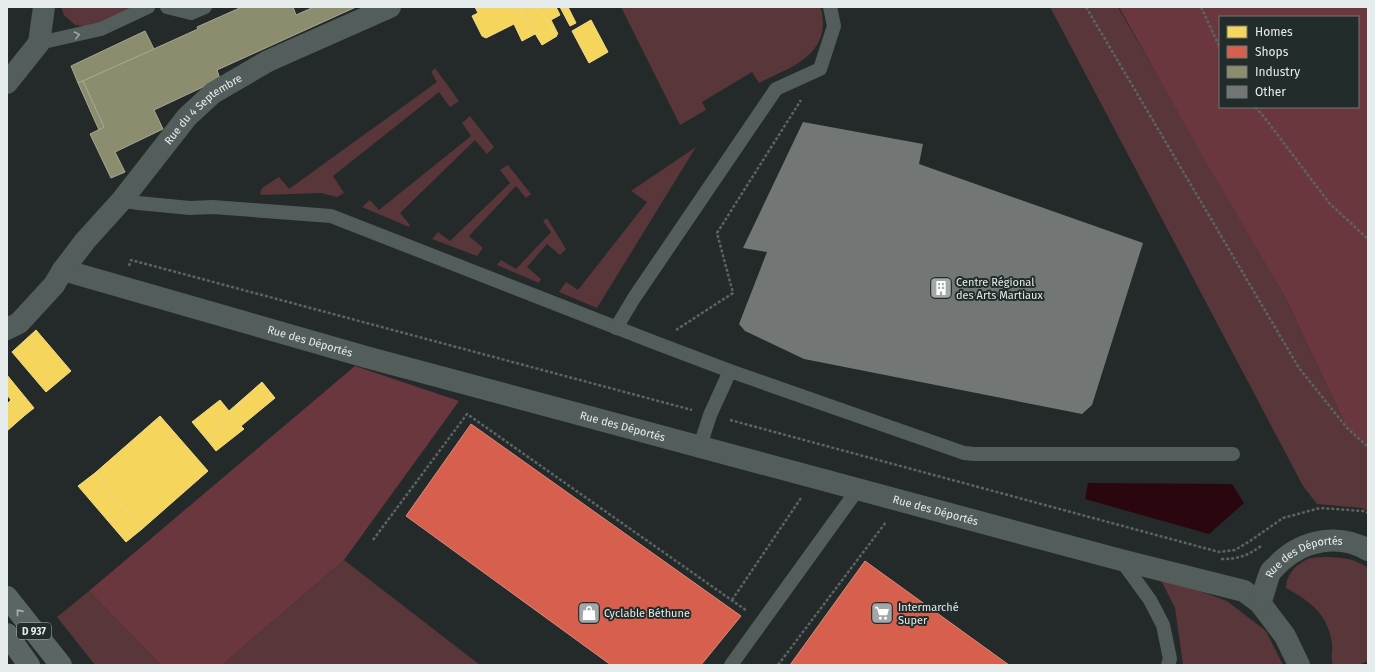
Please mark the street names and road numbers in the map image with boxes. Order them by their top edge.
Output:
street label: Rue du 4 Septembre [162,71,245,147]
street label: Rue des Déportés [266,323,354,360]
street label: Rue des Déportés [578,409,667,444]
street label: Rue des Déportés [891,493,980,528]
street label: Rue des Déportés [1263,534,1343,580]
road number: D 937 [17,623,51,639]

